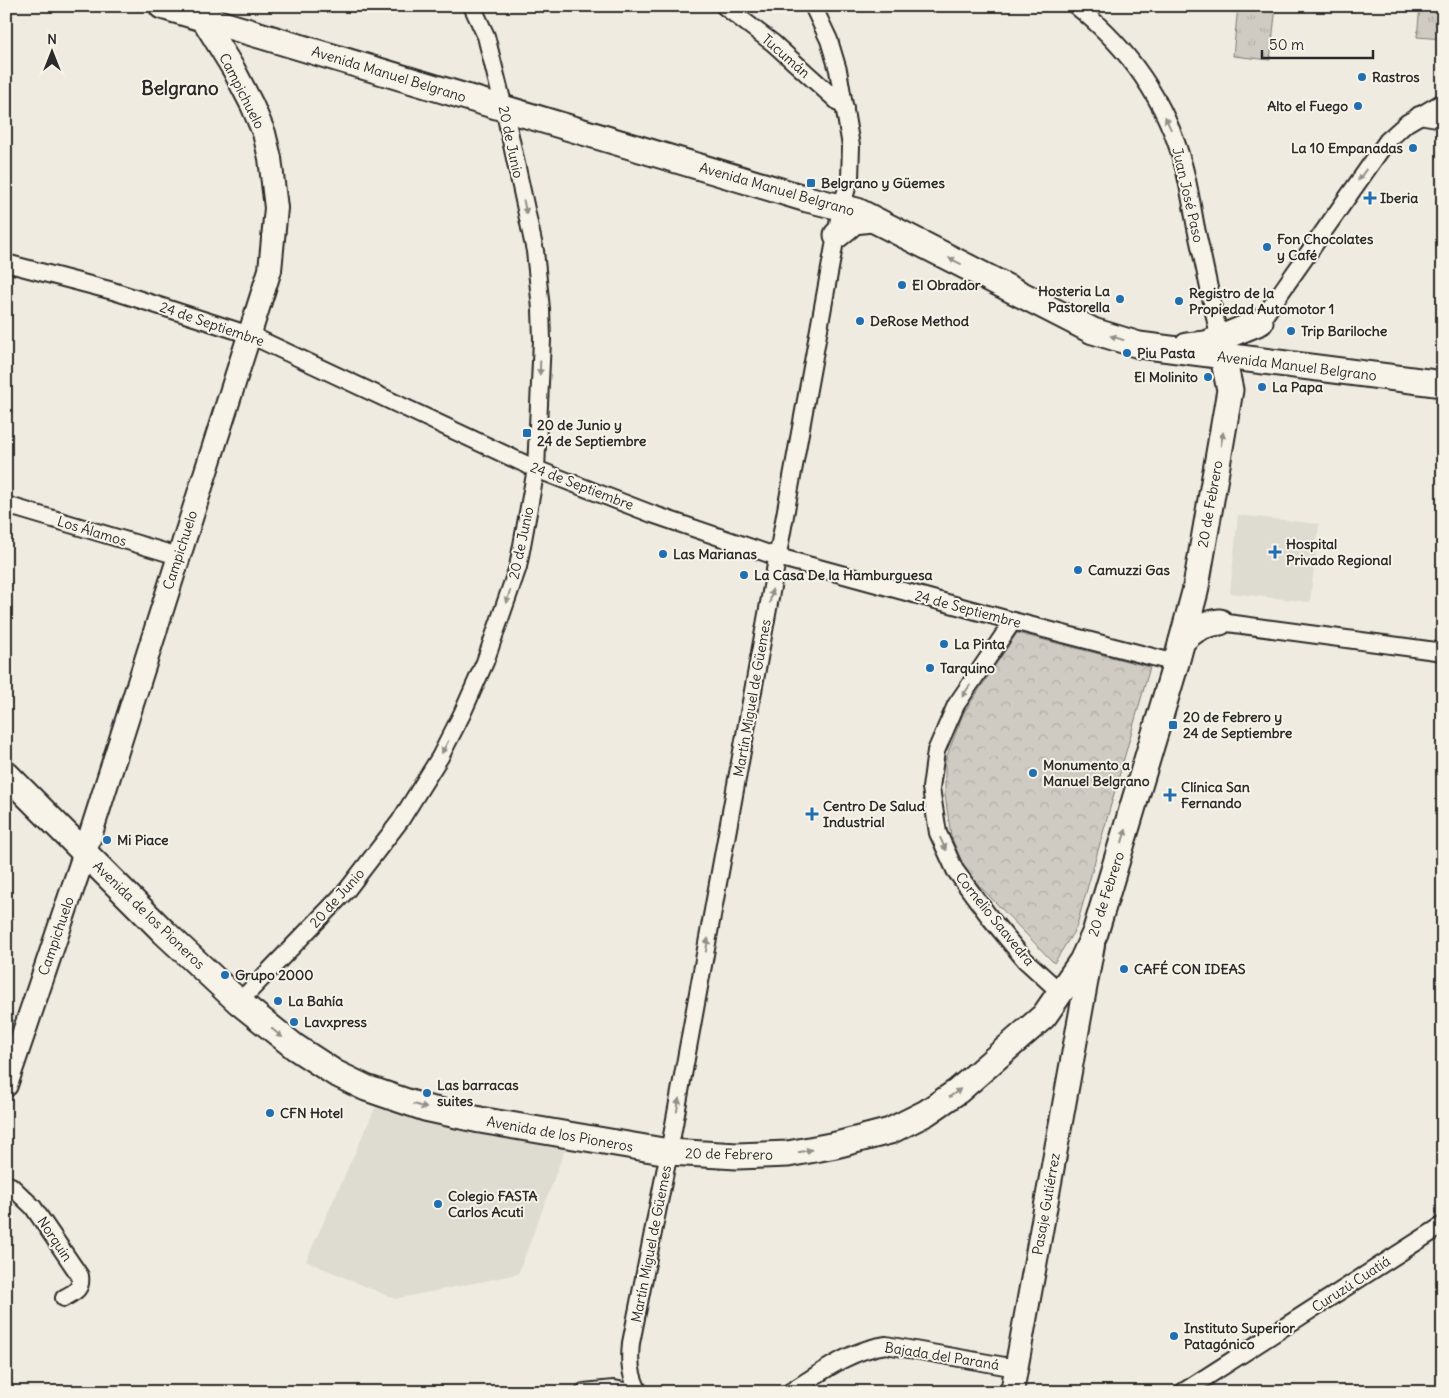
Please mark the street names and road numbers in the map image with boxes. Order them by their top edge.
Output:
street label: Tucumán [758,30,814,82]
street label: Avenida Manuel Belgrano [310,42,469,106]
street label: Campichuelo [215,50,269,132]
street label: 20 de Junio [495,104,527,180]
street label: Juan José Paso [1168,146,1208,244]
street label: Avenida Manuel Belgrano [697,158,857,220]
street label: 24 de Septiembre [157,298,267,350]
street label: Avenida Manuel Belgrano [1216,347,1378,385]
street label: 24 de Septiembre [528,458,636,514]
street label: 20 de Febrero [1193,459,1227,549]
street label: 20 de Junio [505,505,537,581]
street label: Campichuelo [159,508,201,592]
street label: Los Álamos [55,512,129,550]
street label: 24 de Septiembre [913,586,1023,632]
street label: Martín Miguel de Güemes [729,618,775,778]
street label: 20 de Febrero [1084,849,1128,939]
street label: Avenida de los Pioneros [89,857,209,973]
street label: 20 de Junio [306,865,368,931]
street label: Cornelio Saavedra [952,868,1038,970]
street label: Campichuelo [34,894,78,978]
street label: Avenida de los Pioneros [485,1112,635,1156]
street label: 20 de Febrero [685,1144,773,1164]
street label: Pasaje Gutiérrez [1028,1151,1064,1256]
street label: Martín Miguel de Güemes [627,1164,675,1324]
street label: Norquin [34,1213,76,1265]
street label: Curuzú Cuatiá [1308,1252,1394,1316]
street label: Bajada del Paraná [883,1338,1001,1374]

